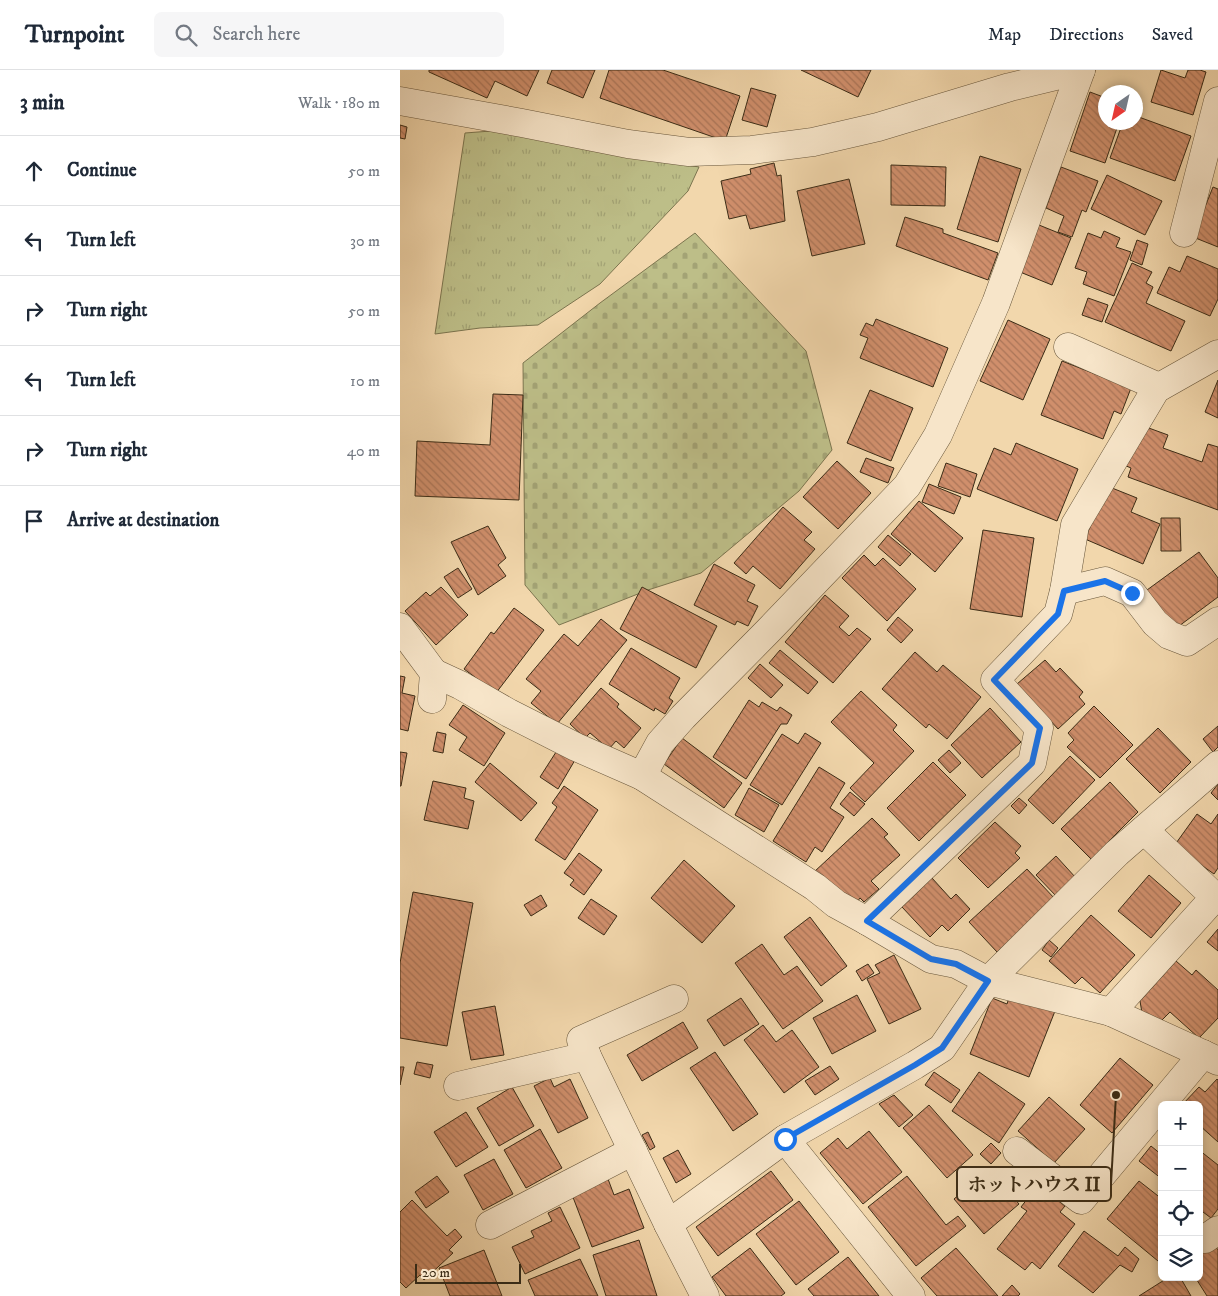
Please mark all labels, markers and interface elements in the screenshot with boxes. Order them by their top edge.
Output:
search box [154,12,504,57]
text: Turnpoint [25,20,124,50]
icon: search [172,21,200,49]
text: Search here [212,23,300,46]
text: Map [988,24,1021,46]
text: Directions [1049,24,1124,46]
text: Saved [1152,24,1193,46]
north arrow [1098,85,1143,130]
text: 3 min [20,90,65,116]
text: Walk · 180 m [298,93,380,113]
icon: ahead [20,157,48,185]
text: Continue [67,159,137,182]
text: 50 m [348,161,380,181]
icon: left [20,227,48,255]
text: Turn left [67,229,136,252]
text: 30 m [350,231,380,251]
icon: right [20,297,48,325]
text: Turn right [67,299,147,322]
text: 50 m [348,301,380,321]
icon: left [20,367,48,395]
text: Turn left [67,369,136,392]
text: 10 m [350,371,380,391]
icon: right [20,437,48,465]
text: Turn right [67,439,147,462]
text: 40 m [347,441,380,461]
icon: arrive [20,507,48,535]
text: Arrive at destination [67,509,219,532]
route end [1121,582,1144,605]
map controls [1158,1101,1203,1281]
button: + [1158,1101,1203,1146]
route start [774,1128,797,1151]
button: − [1158,1146,1203,1191]
callout: ホットハウス II [957,1167,1111,1201]
text: ホットハウス II [968,1174,1101,1197]
button: locate [1158,1191,1203,1236]
button: layers [1158,1236,1203,1281]
scale bar [415,1261,521,1284]
text: 20 m [422,1264,450,1282]

